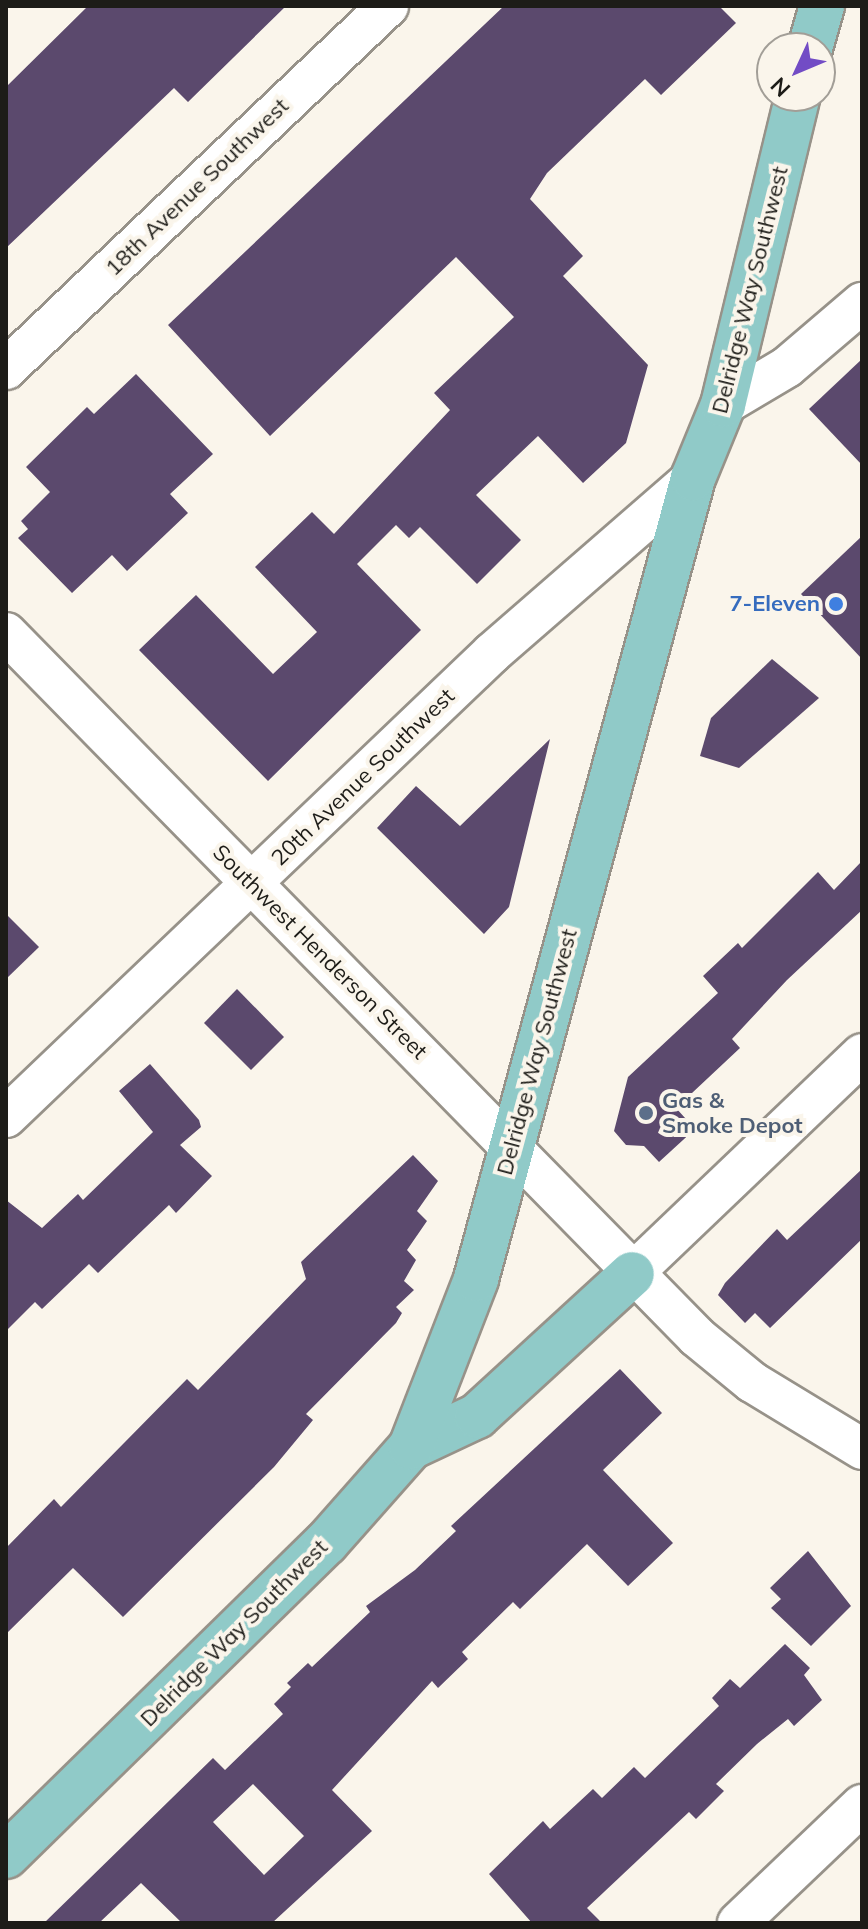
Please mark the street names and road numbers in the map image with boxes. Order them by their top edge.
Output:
street label: 18th Avenue Southwest [100,93,294,281]
street label: Delridge Way Southwest [707,164,793,416]
street label: 20th Avenue Southwest [266,683,460,871]
street label: Southwest Henderson Street [207,839,433,1065]
street label: Delridge Way Southwest [491,926,583,1178]
street label: Delridge Way Southwest [135,1534,333,1732]

